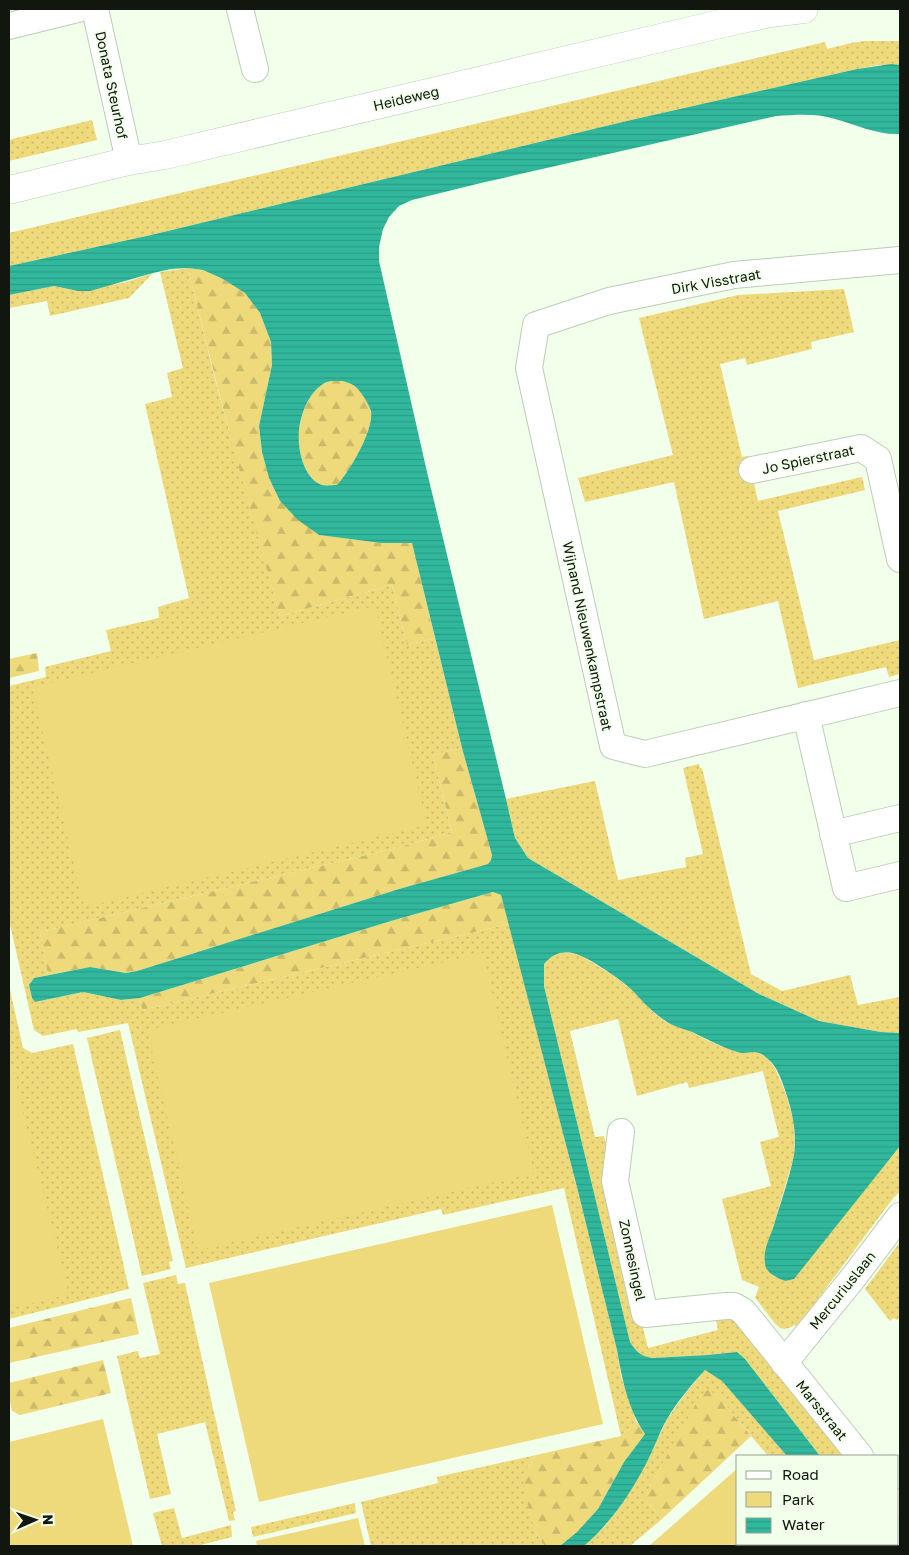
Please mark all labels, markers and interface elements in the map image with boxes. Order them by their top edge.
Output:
street label: Donata Steurhof [92,29,132,141]
street label: Heideweg [371,82,441,114]
street label: Dirk Visstraat [670,265,762,297]
street label: Jo Spierstraat [760,441,856,477]
street label: Wijnand Nieuwenkampstraat [560,540,616,732]
street label: Zonnesingel [616,1218,650,1302]
street label: Mercuriuslaan [805,1248,879,1332]
street label: Marsstraat [793,1376,851,1444]
legend [736,1455,899,1545]
text: Road [782,1465,819,1483]
text: Park [782,1490,815,1508]
north arrow [10,1495,60,1545]
text: N [40,1514,57,1525]
text: Water [782,1515,825,1533]

